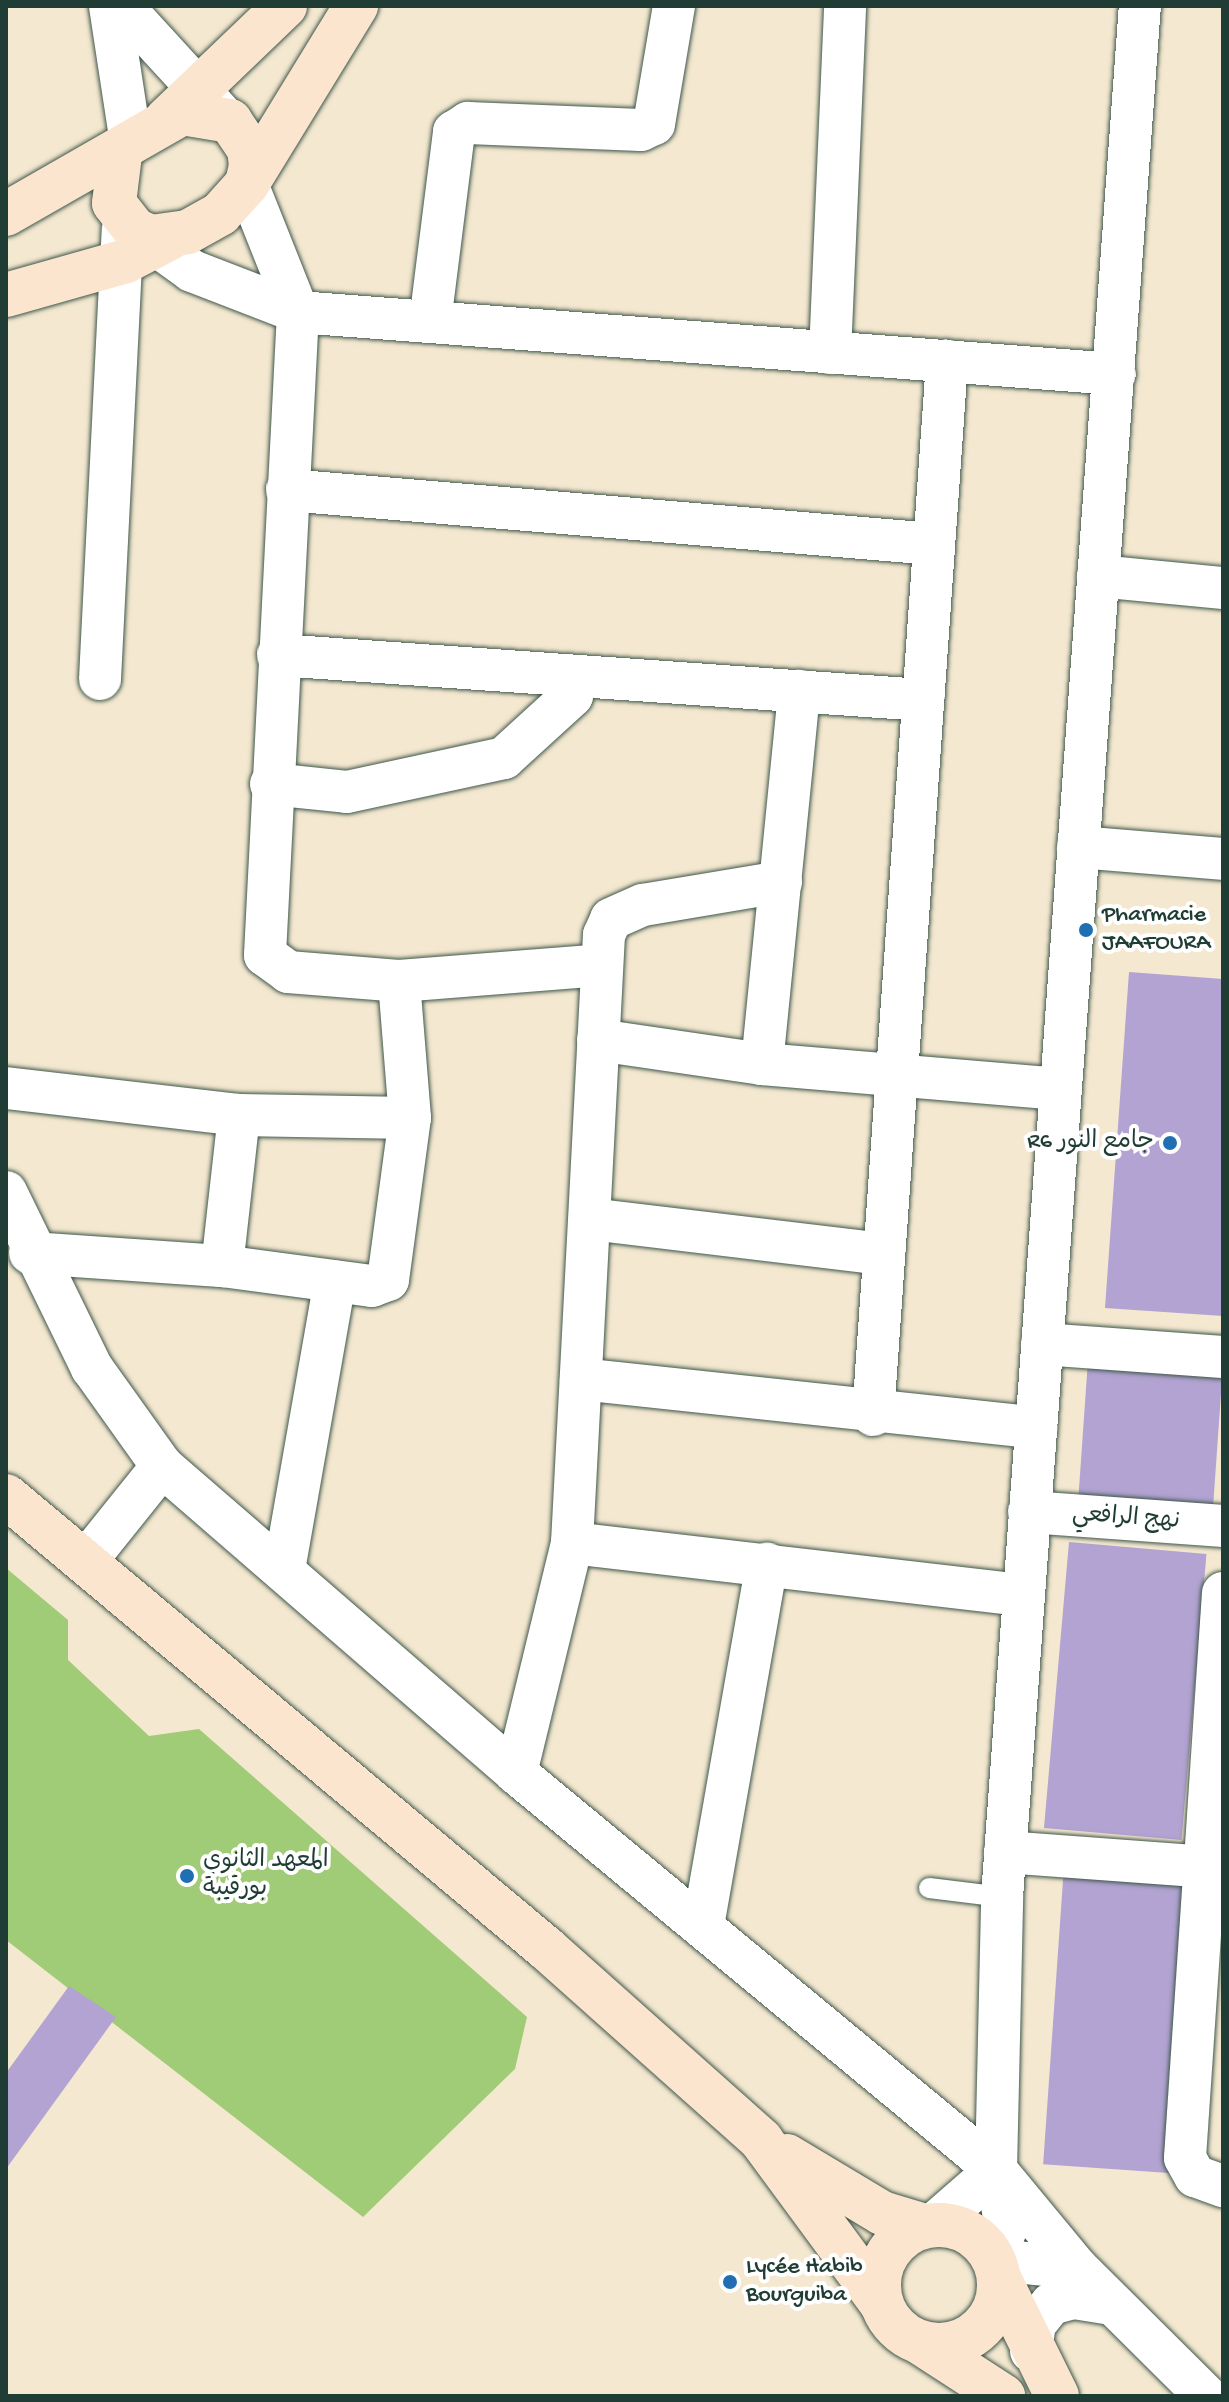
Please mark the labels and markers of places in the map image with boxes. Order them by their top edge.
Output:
place label: Pharmacie JAAFOURA [1102,902,1210,958]
marker: Pharmacie JAAFOURA [1077,921,1095,939]
place label: R6 جامع النور [1027,1129,1154,1157]
marker: R6 جامع النور [1161,1134,1179,1152]
place label: المعهد الثانوي بورقيبة [203,1848,329,1904]
marker: المعهد الثانوي بورقيبة [178,1867,196,1885]
place label: Lycée Habib Bourguiba [746,2254,863,2310]
marker: Lycée Habib Bourguiba [721,2273,739,2291]

